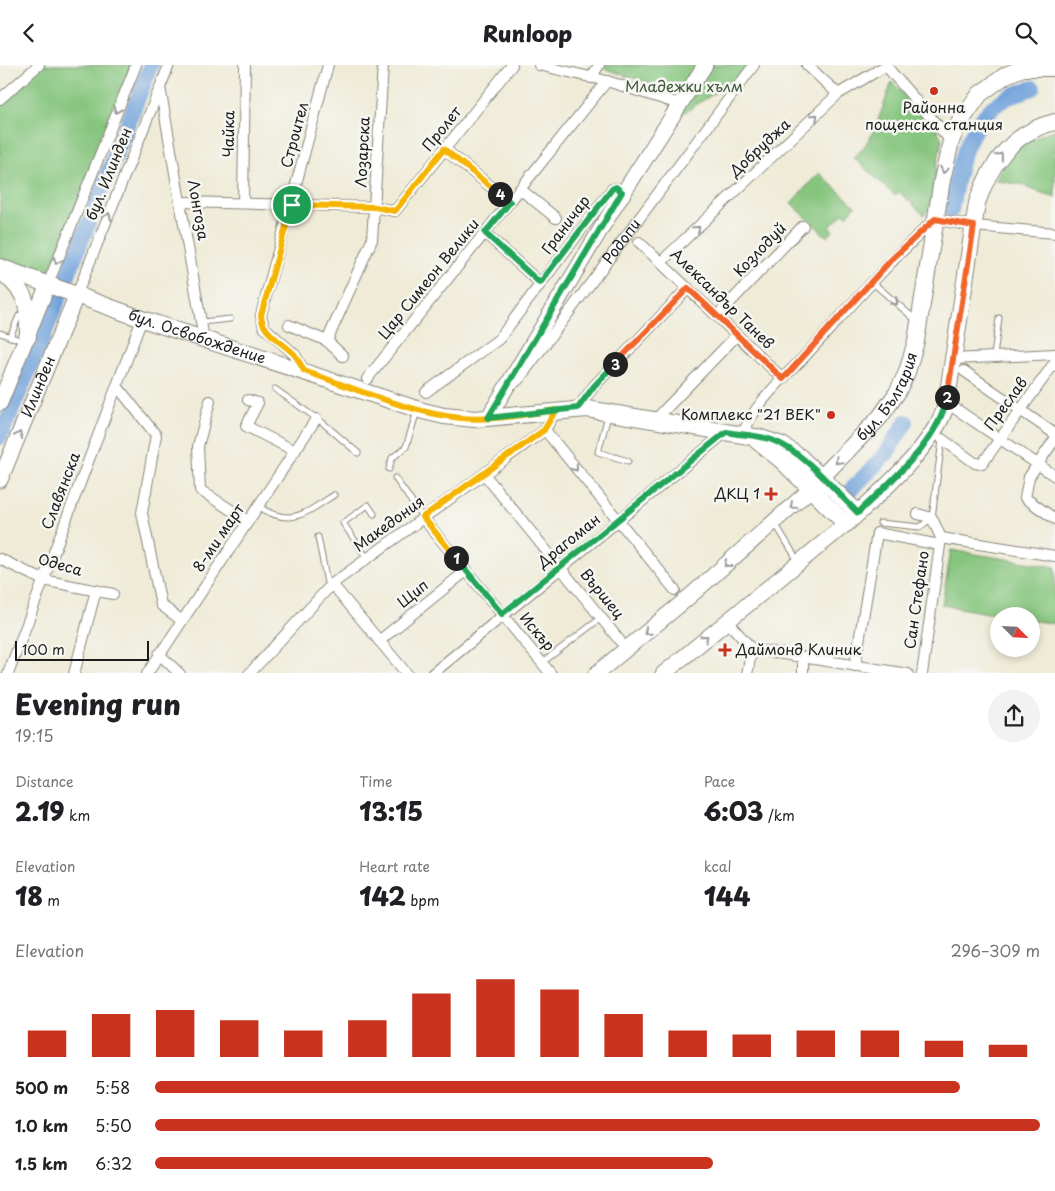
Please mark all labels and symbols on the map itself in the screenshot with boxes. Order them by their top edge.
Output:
park label: Младежки хълм [625,74,743,97]
marker: Районна пощенска станция [928,85,940,97]
place label: Районна пощенска станция [865,95,1003,135]
street label: Строител [274,99,313,170]
street label: Пролет [415,100,467,156]
one-way arrow [113,105,124,114]
street label: Чайка [216,110,239,158]
street label: Добруджа [722,112,795,182]
one-way arrow [809,114,818,123]
street label: Лозарска [348,115,375,188]
street label: бул. Илинден [79,123,137,223]
one-way arrow [995,152,1004,161]
one-way arrow [939,165,950,174]
street label: Лонгоза [183,178,216,242]
pin: 4 [488,181,512,207]
pin [271,184,313,226]
street label: Граничар [535,190,595,258]
one-way arrow [102,212,113,221]
street label: Цар Симеон Велики [372,213,484,344]
street label: Родопи [596,213,645,268]
street label: Козлодуй [727,217,791,281]
one-way arrow [691,226,700,235]
street label: Александър Танев [666,242,780,354]
one-way arrow [53,256,63,265]
one-way arrow [890,297,899,306]
street label: бул. Освобождение [125,302,269,369]
street label: бул. България [850,349,922,446]
pin: 3 [602,351,628,377]
street label: Илинден [14,352,60,420]
street label: Преслав [977,372,1032,435]
pin: 2 [934,385,960,409]
place label: Комплекс "21 ВЕК" [681,402,821,425]
marker: Комплекс "21 ВЕК" [825,409,837,421]
one-way arrow [13,431,23,440]
street label: Славянска [34,448,85,533]
one-way arrow [835,456,844,465]
one-way arrow [570,462,578,471]
place label: ДКЦ 1 [714,481,760,504]
marker: ДКЦ 1 [764,487,778,501]
street label: Македония [348,489,428,556]
street label: 8-ми март [186,498,250,576]
one-way arrow [789,500,798,509]
street label: Драгоман [531,507,605,573]
pin: 1 [444,545,468,571]
street label: Одеса [36,546,86,581]
street label: Сан Стефано [897,549,934,650]
one-way arrow [723,558,732,567]
street label: Вършец [576,563,631,624]
street label: Щип [391,573,433,613]
street label: Искър [515,607,561,656]
north arrow [990,607,1040,657]
one-way arrow [643,626,652,635]
one-way arrow [700,634,709,643]
place label: Даймонд Клиник [735,637,862,660]
scale bar [15,639,149,662]
marker: Даймонд Клиник [718,643,732,657]

